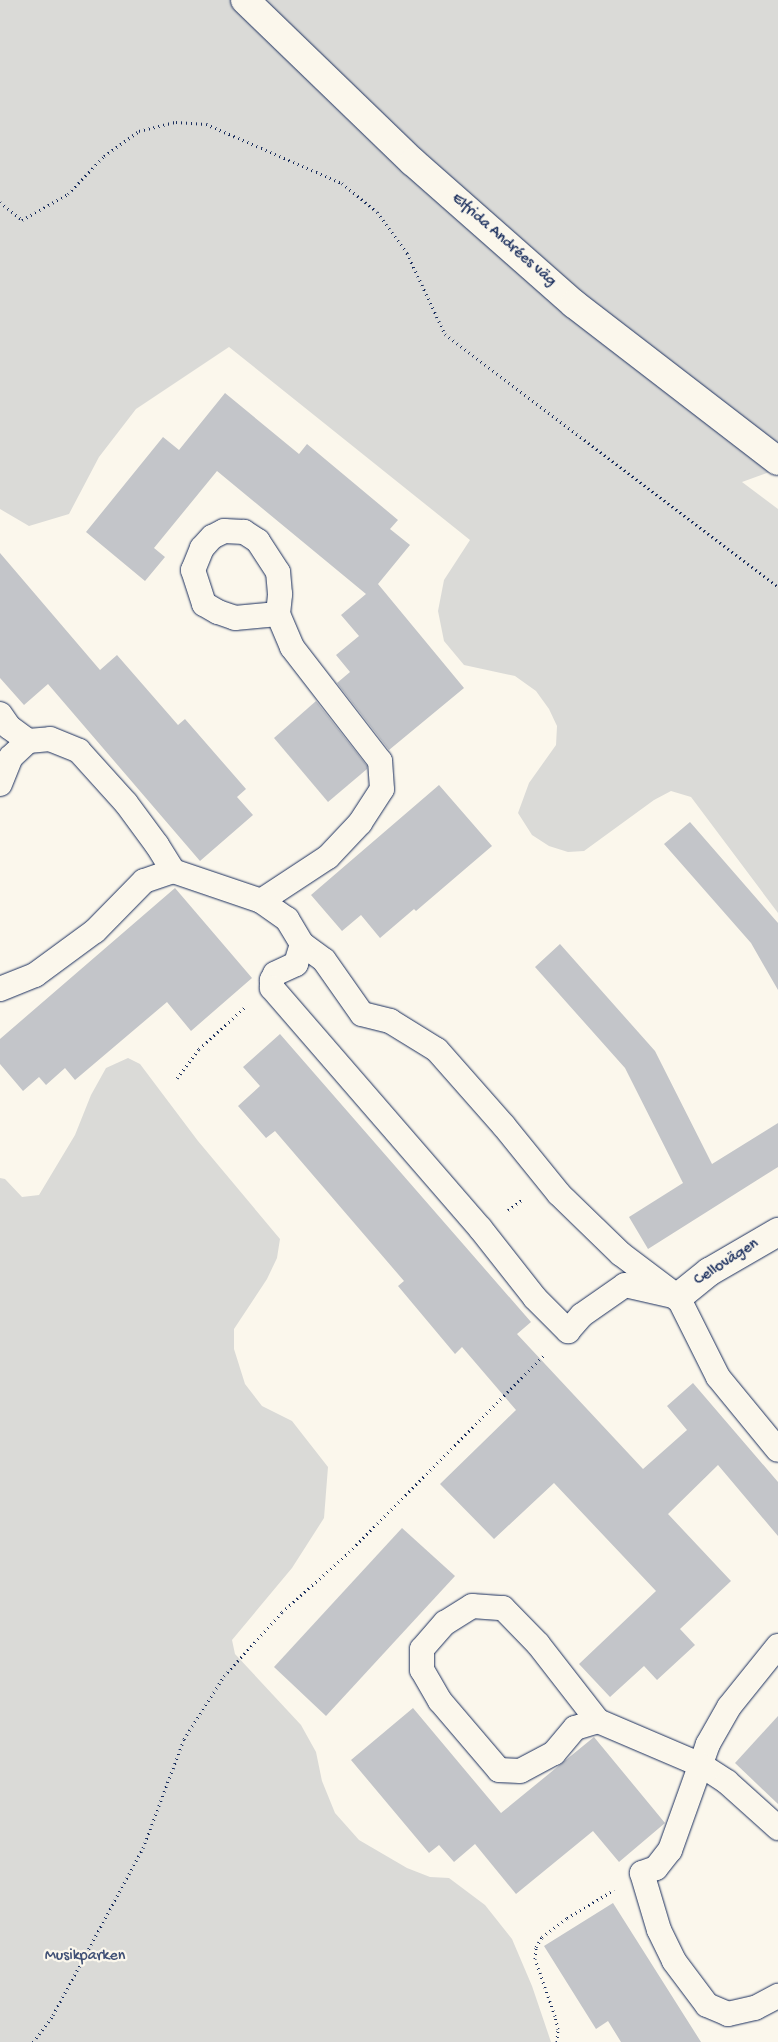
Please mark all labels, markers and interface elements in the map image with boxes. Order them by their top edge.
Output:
street label: Elfrida Andrées väg [447,190,559,292]
street label: Cellovägen [691,1235,763,1291]
park label: Musikparken [45,1947,125,1967]

